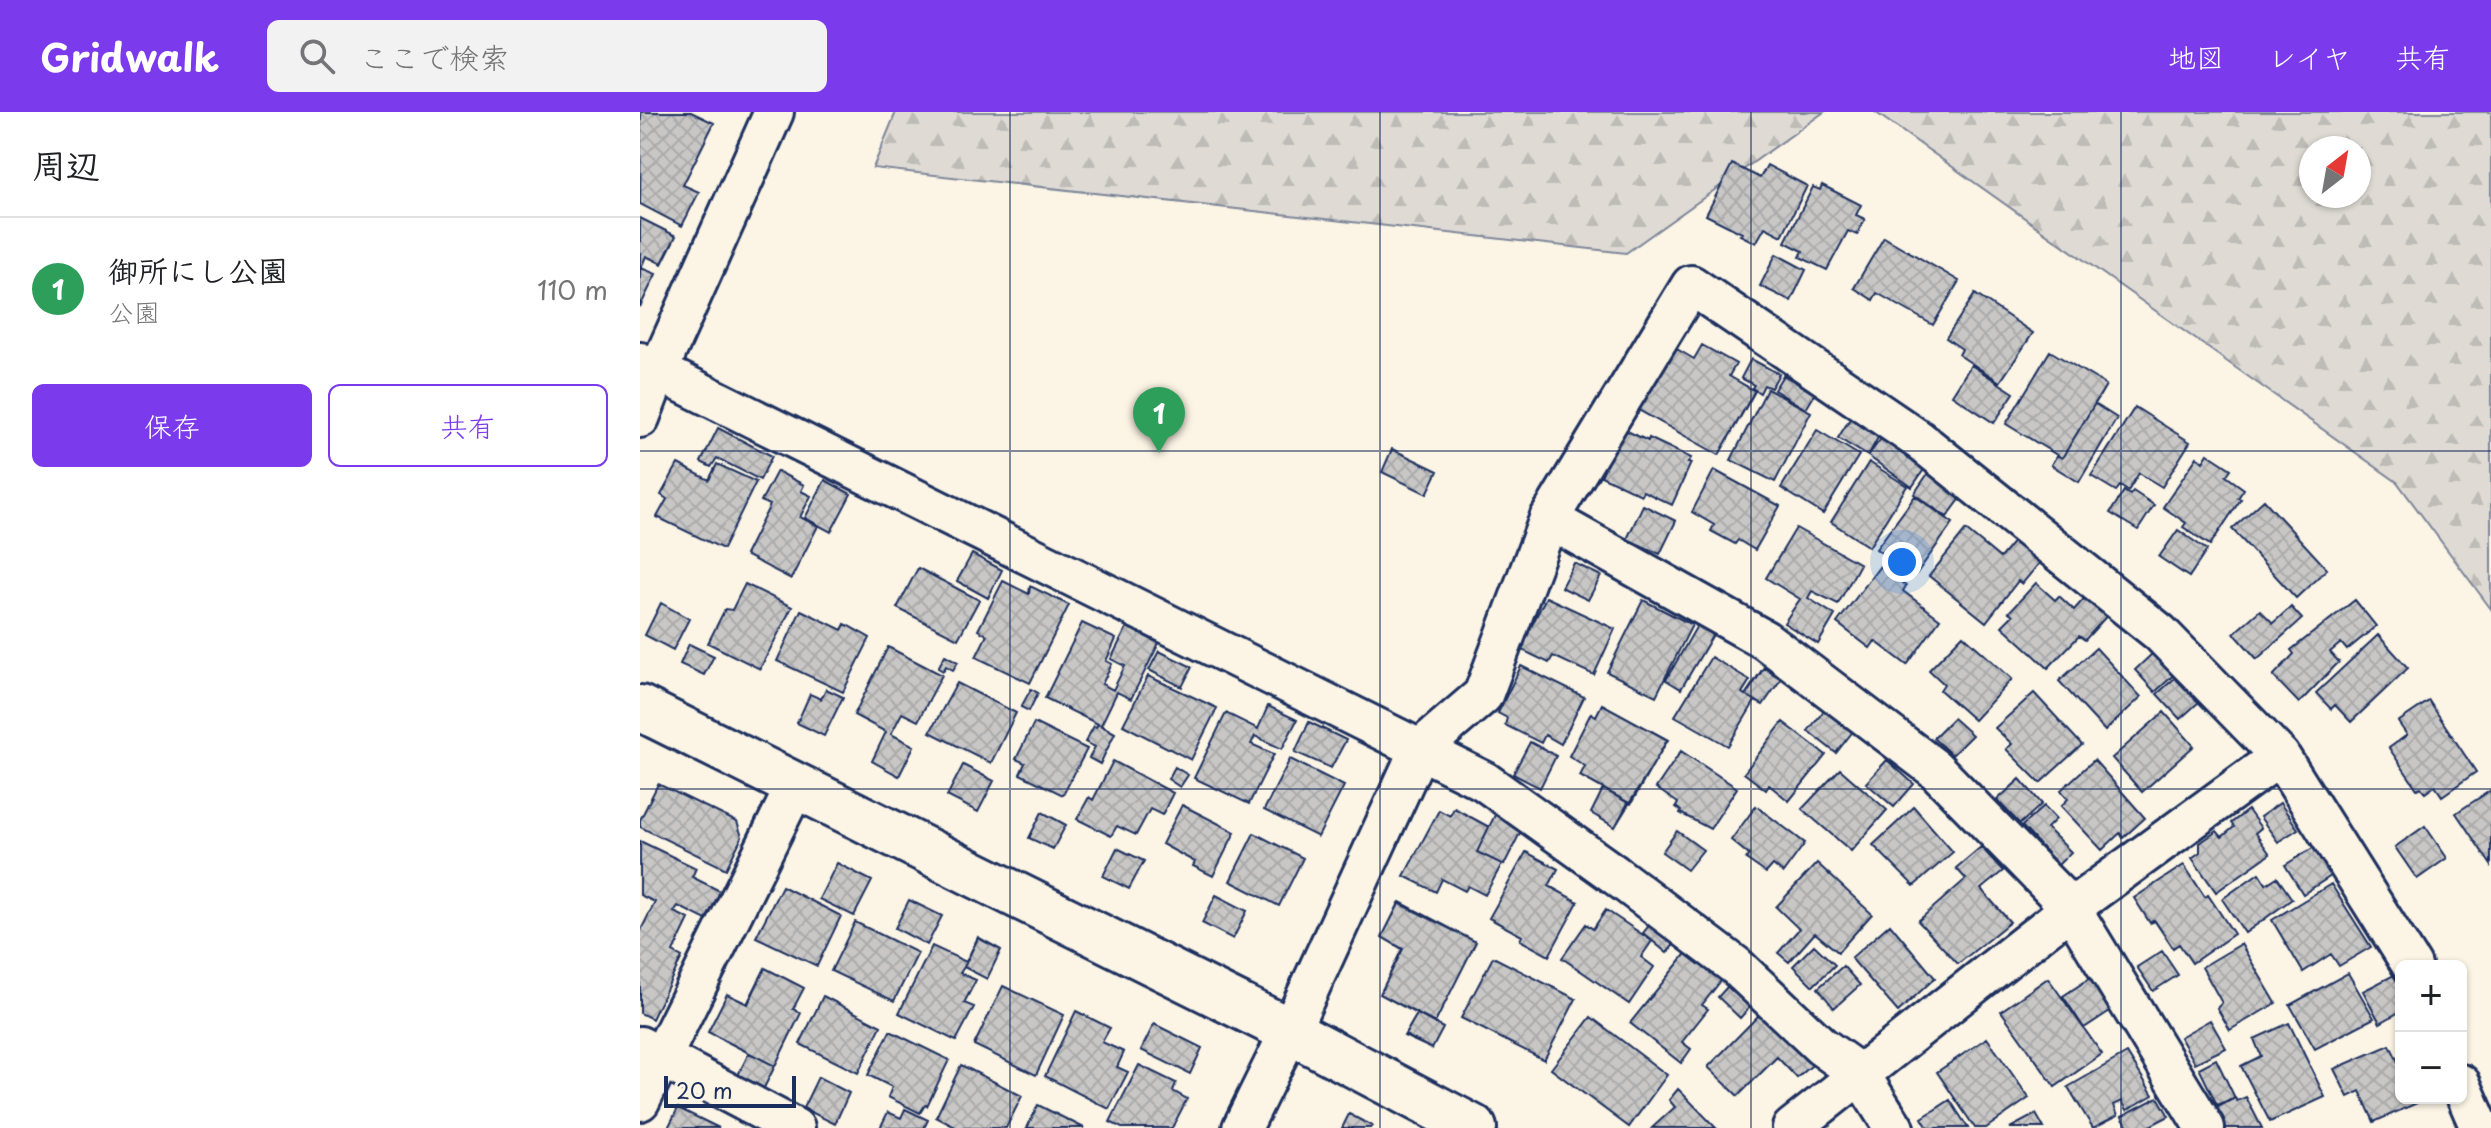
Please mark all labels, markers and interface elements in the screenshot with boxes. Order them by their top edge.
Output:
search box [267,20,827,92]
text: Gridwalk [40,28,219,85]
icon: search [295,34,339,78]
text: ここで検索 [359,34,509,79]
text: 地図 [2168,35,2224,78]
text: レイヤ [2268,35,2351,78]
text: 共有 [2395,35,2451,78]
north arrow [2299,136,2371,208]
text: 周辺 [32,138,100,190]
text: 御所にし公園 [108,247,288,292]
text: 1 [52,270,64,309]
text: 110 m [537,270,608,309]
text: 公園 [108,292,160,331]
button: 保存 [32,384,312,467]
button: 共有 [328,384,608,467]
pin: 1 [1133,387,1185,453]
your location [1882,542,1922,582]
map controls [2395,960,2467,1104]
button: + [2395,960,2467,1032]
button: − [2395,1032,2467,1104]
scale bar [664,1072,796,1108]
text: 20 m [676,1073,733,1106]

